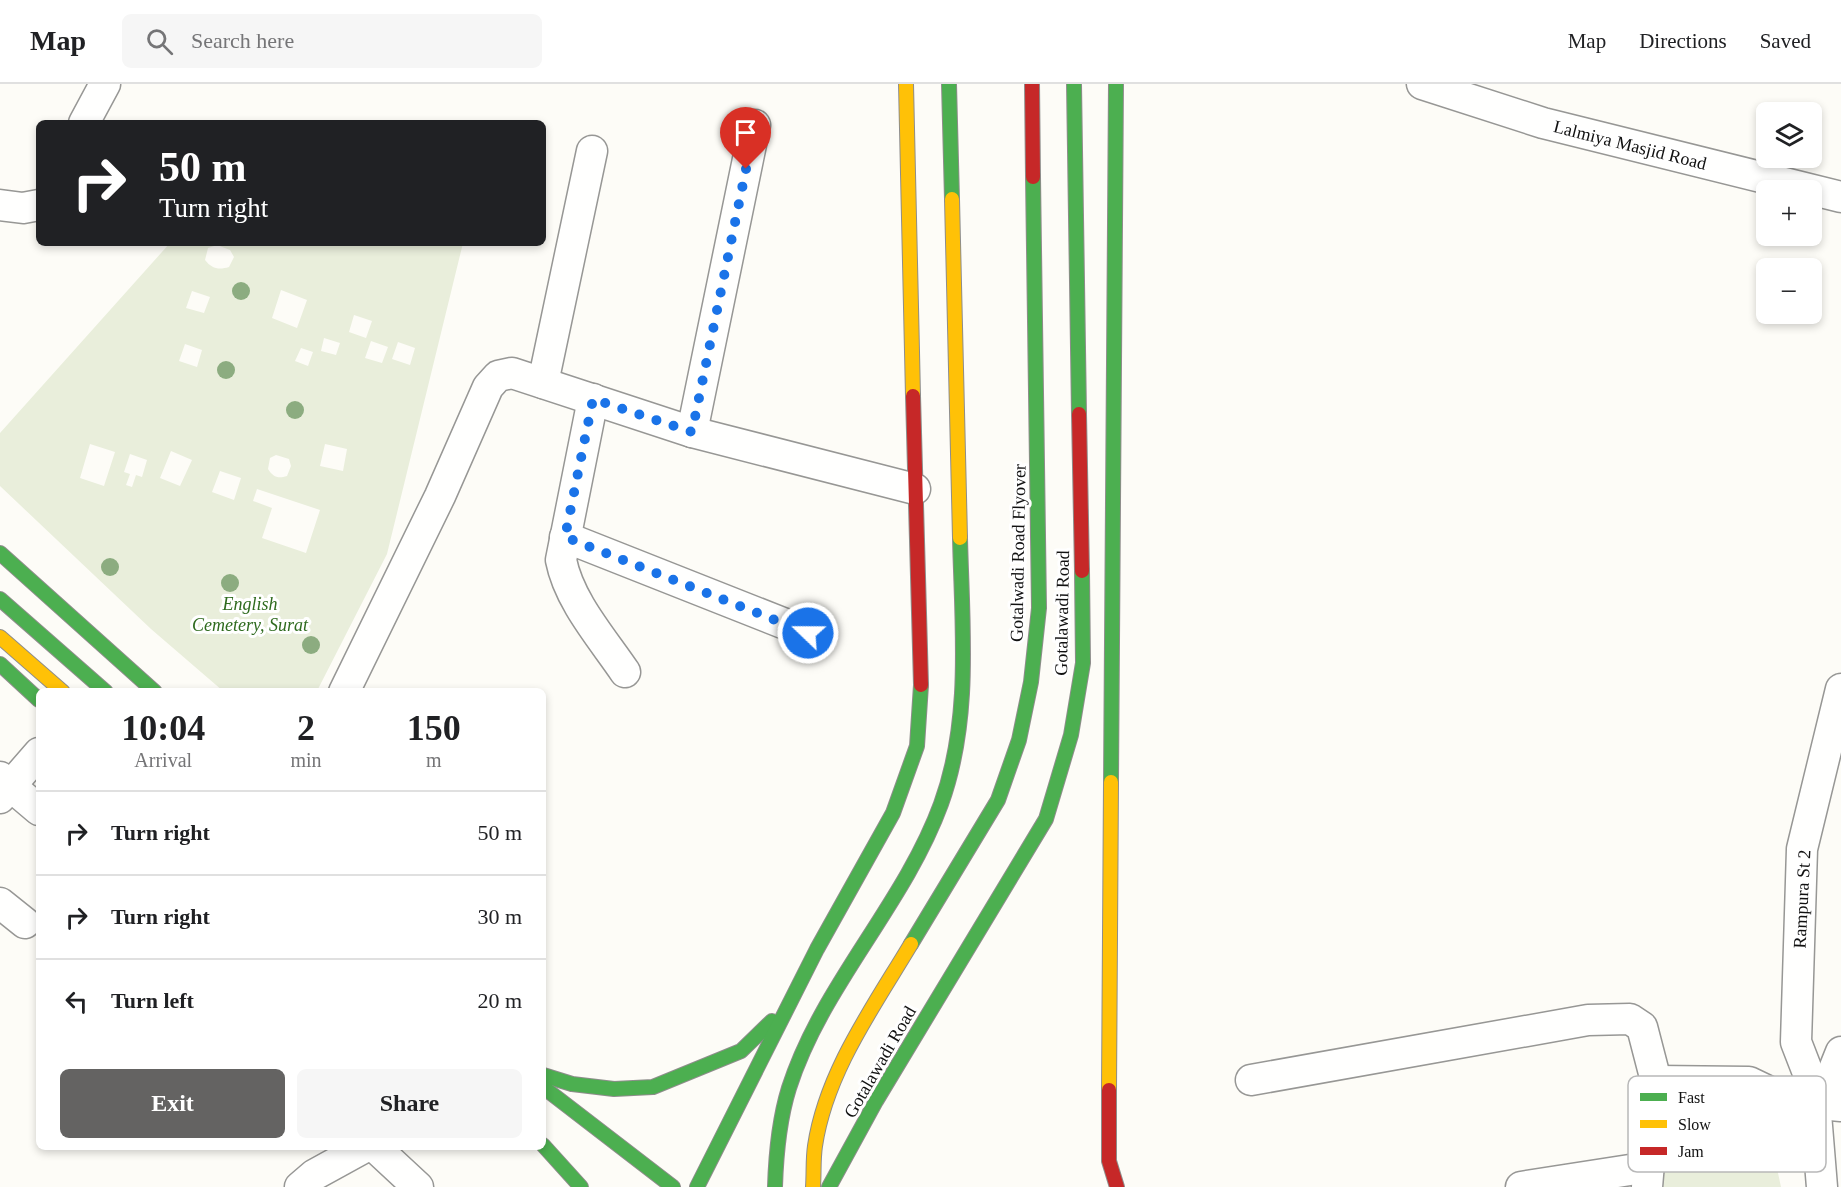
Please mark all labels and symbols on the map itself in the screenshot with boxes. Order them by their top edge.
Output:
pin [720,107,771,169]
street label: Lalmiya Masjid Road [1551,116,1709,174]
street label: Gotalwadi Road Flyover [1006,464,1030,642]
street label: Gotalawadi Road [1051,550,1073,676]
park label: English Cemetery, Surat [192,594,309,635]
position arrow [776,601,840,665]
street label: Rampura St 2 [1789,849,1815,949]
street label: Gotalawadi Road [840,1003,920,1121]
legend [1628,1076,1826,1172]
text: Fast [1678,1089,1705,1106]
text: Slow [1678,1116,1711,1133]
text: Jam [1678,1143,1704,1160]

